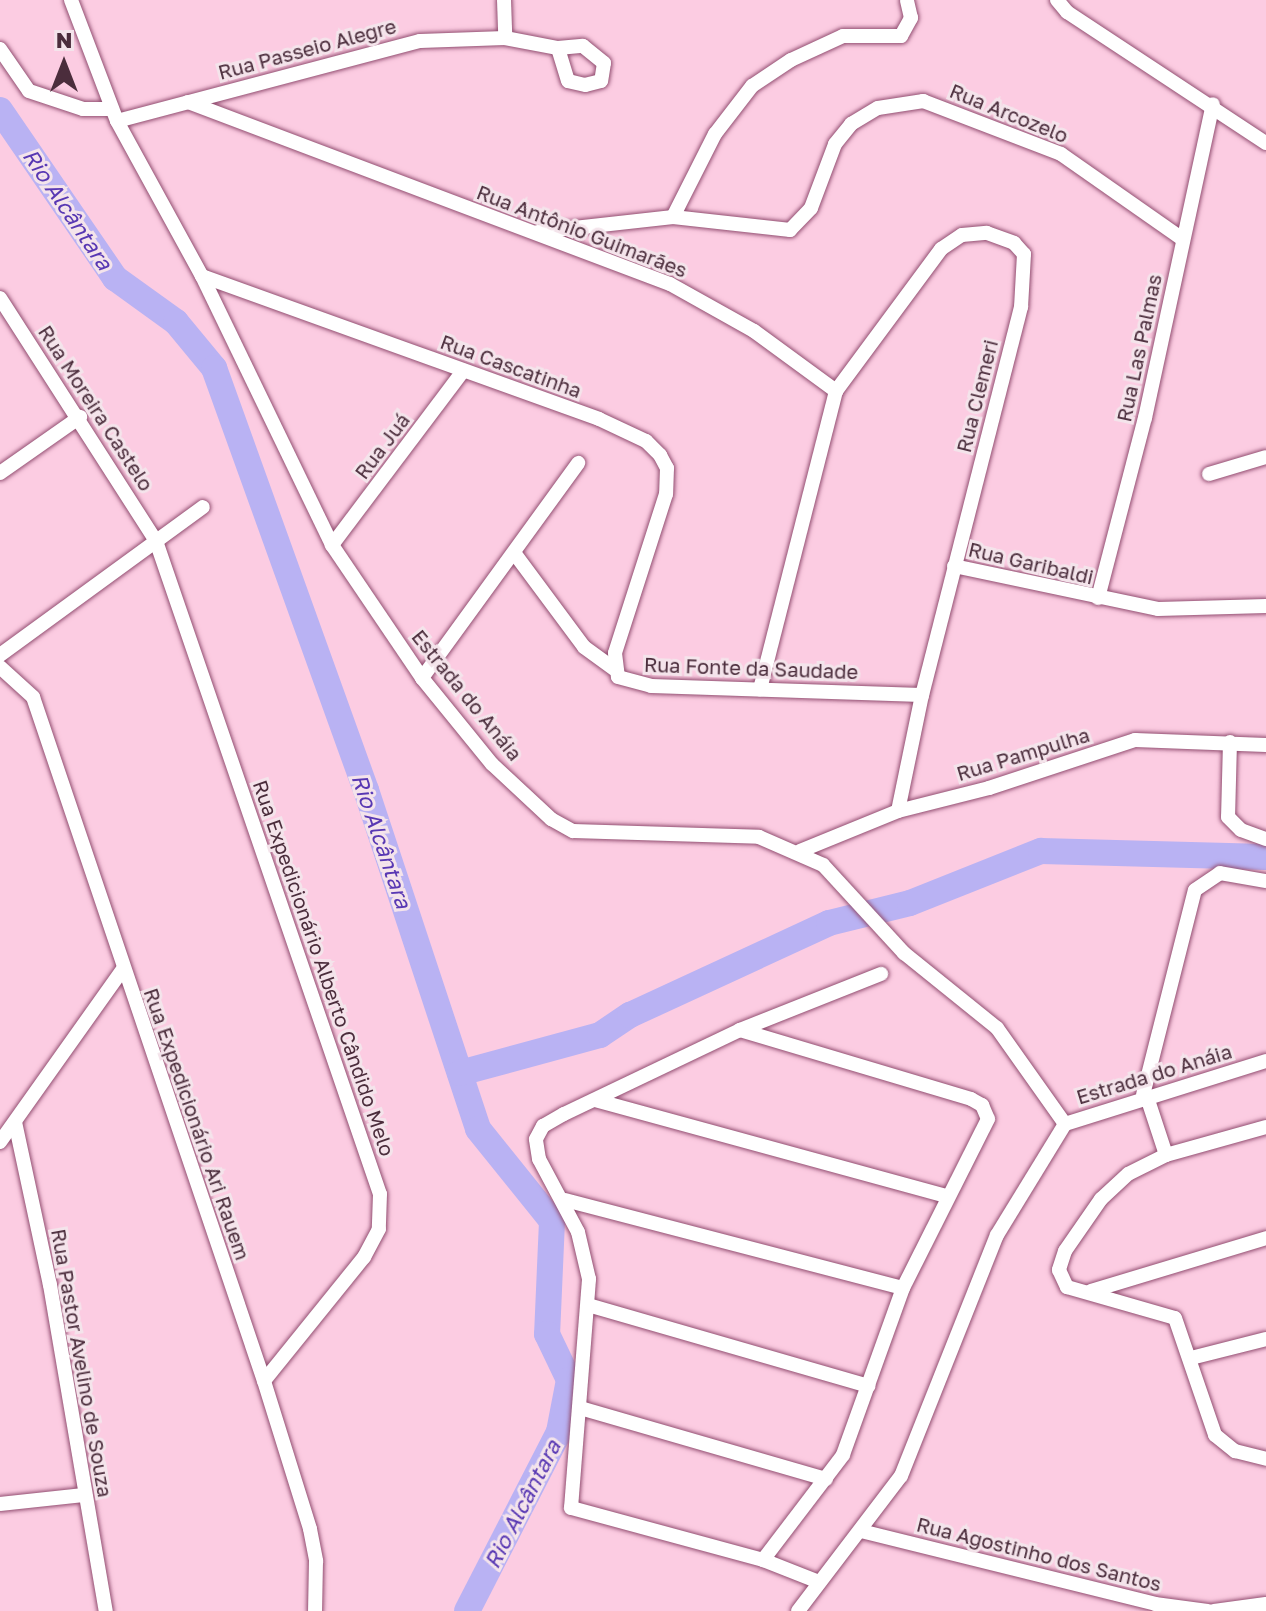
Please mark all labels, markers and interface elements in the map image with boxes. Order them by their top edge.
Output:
street label: Rua Passeio Alegre [215,14,399,84]
north arrow [24,24,104,104]
text: N [56,26,72,53]
street label: Rua Arcozelo [946,78,1072,148]
water label: Rio Alcântara [18,143,118,275]
street label: Rua Antônio Guimarães [473,180,691,282]
street label: Rua Las Palmas [1112,272,1166,424]
street label: Rua Moreira Castelo [33,321,159,495]
street label: Rua Cascatinha [437,329,585,403]
street label: Rua Clemeri [951,337,1003,455]
street label: Rua Juá [350,408,414,484]
street label: Rua Garibaldi [966,537,1096,589]
street label: Estrada do Anáia [407,625,527,765]
street label: Rua Fonte da Saudade [643,652,859,684]
street label: Rua Pampulha [954,722,1092,786]
water label: Rio Alcântara [347,770,417,912]
street label: Rua Expedicionário Alberto Cândido Melo [248,777,400,1159]
street label: Rua Expedicionário Ari Rauem [139,985,255,1263]
street label: Estrada do Anáia [1073,1039,1235,1109]
street label: Rua Pastor Avelino de Souza [47,1227,117,1499]
water label: Rio Alcântara [478,1435,566,1573]
street label: Rua Agostinho dos Santos [914,1512,1164,1596]

